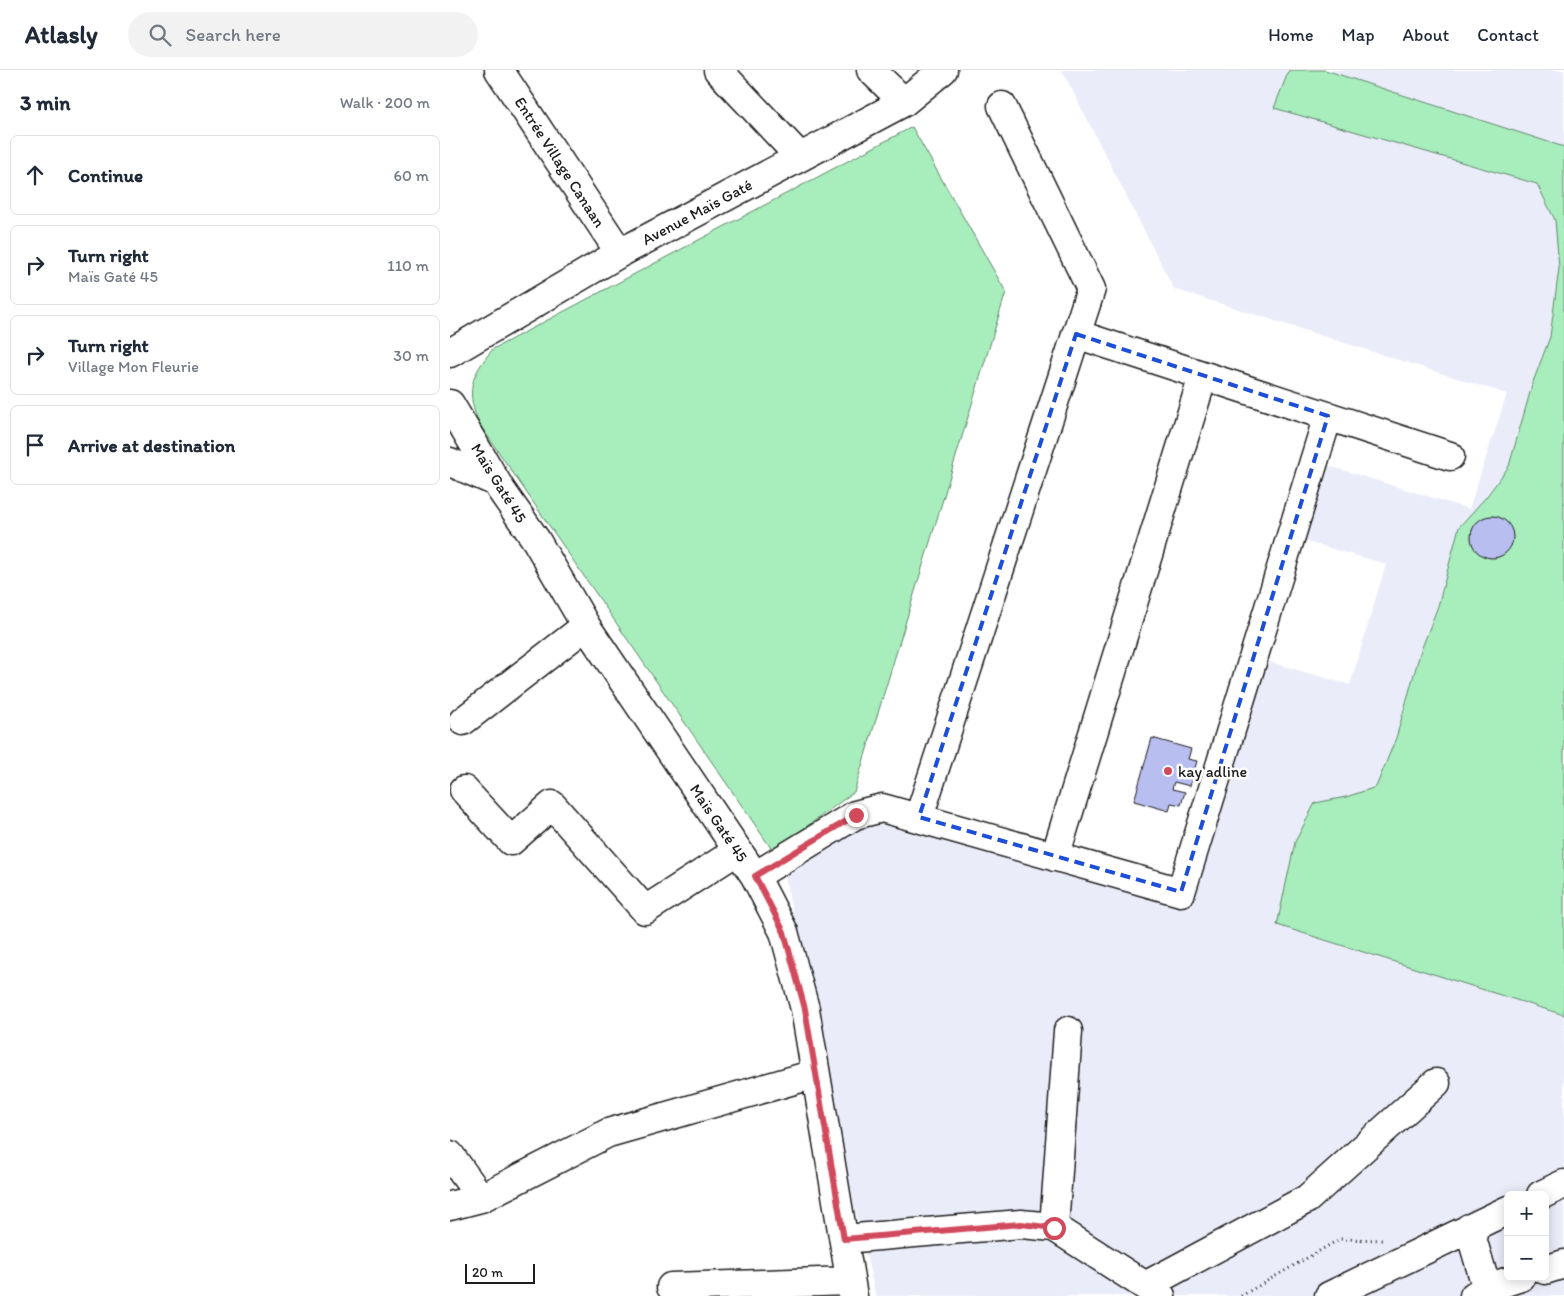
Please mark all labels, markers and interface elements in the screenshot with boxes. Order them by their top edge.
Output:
search box [128,12,478,57]
text: Atlasly [25,20,98,49]
icon: search [146,21,174,49]
text: Search here [186,23,281,46]
text: Home [1268,24,1314,46]
text: Map [1342,24,1375,46]
text: About [1403,24,1449,46]
text: Contact [1477,24,1539,46]
text: 3 min [20,90,70,115]
text: Walk · 200 m [340,93,430,112]
street label: Entrée Village Canaan [511,93,610,231]
icon: ahead [21,161,49,189]
text: Continue [68,164,143,187]
text: 60 m [394,166,429,185]
street label: Avenue Maïs Gaté [639,175,755,249]
text: Turn right [68,244,149,267]
icon: right [21,251,49,279]
text: 110 m [387,256,429,275]
text: Maïs Gaté 45 [68,267,158,286]
text: Turn right [68,334,149,357]
icon: right [21,341,49,369]
text: 30 m [393,346,429,365]
text: Village Mon Fleurie [68,357,199,376]
icon: arrive [21,431,49,459]
text: Arrive at destination [68,434,235,457]
street label: Maïs Gaté 45 [467,440,531,526]
place label: kay adline [1178,762,1247,781]
marker: kay adline [1162,765,1174,777]
street label: Maïs Gaté 45 [686,780,752,866]
route end [845,804,868,827]
map controls [1504,1191,1549,1281]
button: + [1504,1191,1549,1236]
route start [1043,1217,1066,1240]
button: − [1504,1236,1549,1281]
scale bar [465,1261,535,1284]
text: 20 m [472,1264,503,1281]

